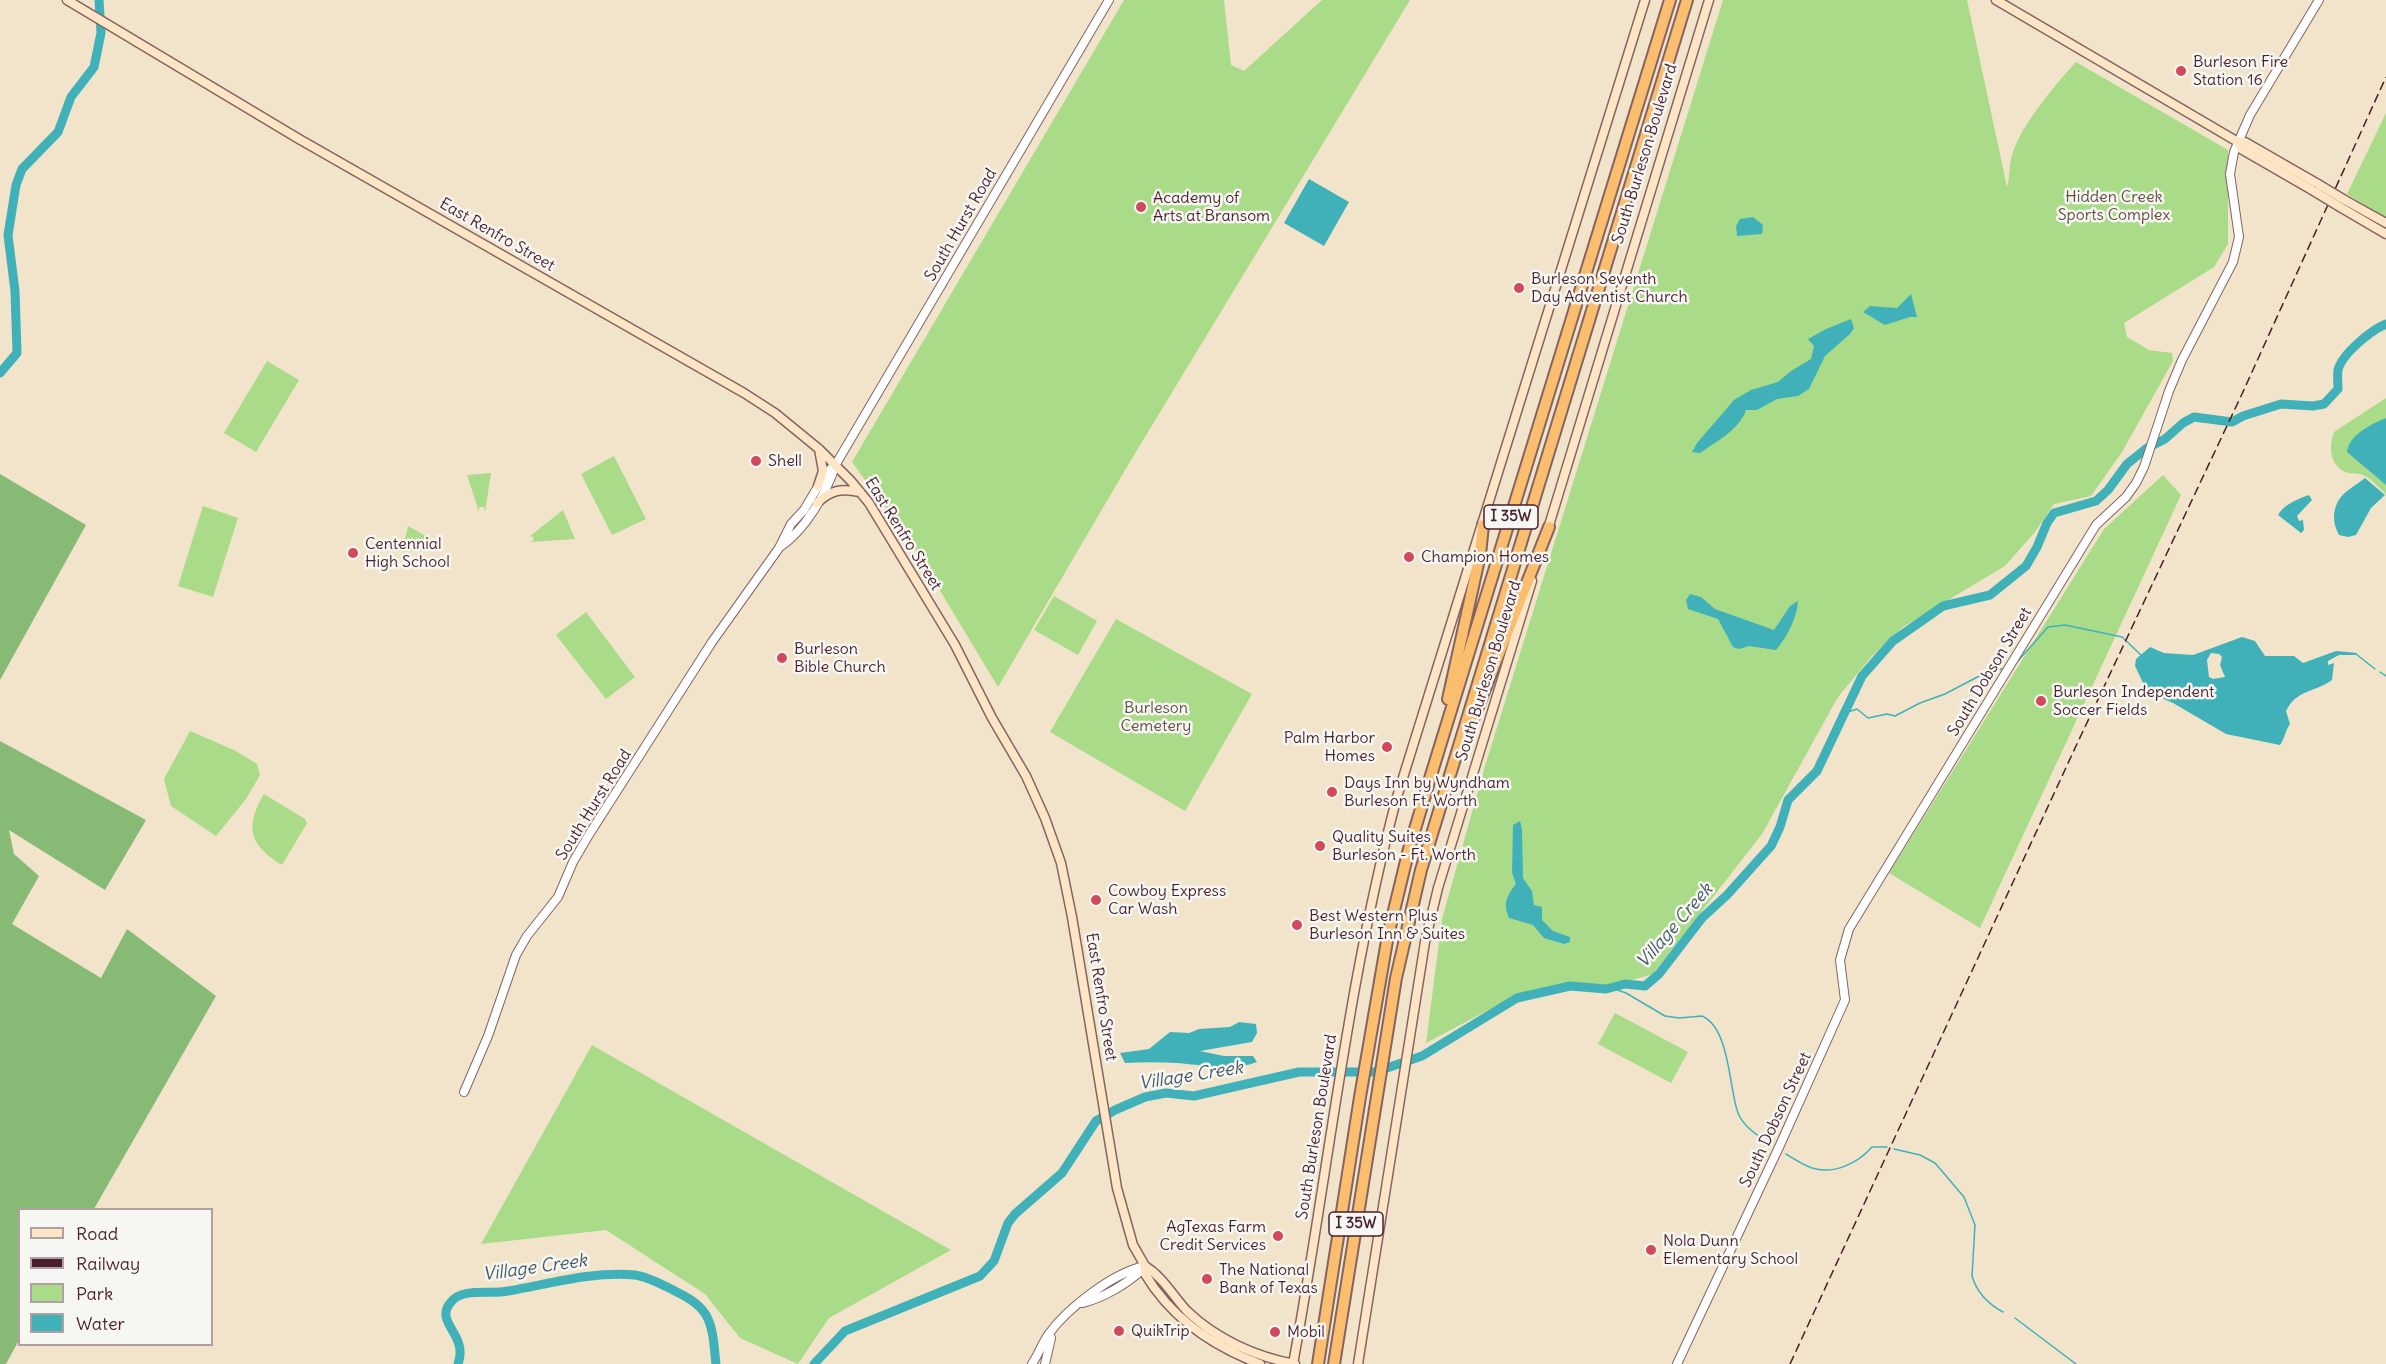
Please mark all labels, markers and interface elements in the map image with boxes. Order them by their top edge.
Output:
place label: Burleson Fire Station 16 [2193,52,2288,90]
street label: South Burleson Boulevard [1608,62,1682,246]
marker: Burleson Fire Station 16 [2174,64,2188,78]
street label: South Hurst Road [921,165,1001,285]
park label: Hidden Creek Sports Complex [2058,187,2170,225]
place label: Academy of Arts at Bransom [1153,188,1270,226]
street label: East Renfro Street [436,194,558,276]
marker: Academy of Arts at Bransom [1134,200,1148,214]
place label: Burleson Seventh Day Adventist Church [1531,269,1688,307]
marker: Burleson Seventh Day Adventist Church [1512,281,1526,295]
place label: Shell [768,451,802,471]
marker: Shell [749,454,763,468]
street label: East Renfro Street [861,474,945,594]
road number: I 35W [1484,505,1538,529]
place label: Centennial High School [365,534,450,572]
marker: Centennial High School [346,546,360,560]
place label: Champion Homes [1421,547,1549,567]
marker: Champion Homes [1402,550,1416,564]
street label: South Burleson Boulevard [1452,579,1526,763]
street label: South Dobson Street [1944,604,2036,740]
place label: Burleson Bible Church [794,639,886,677]
marker: Burleson Bible Church [775,651,789,665]
place label: Burleson Independent Soccer Fields [2053,682,2214,720]
marker: Burleson Independent Soccer Fields [2034,694,2048,708]
park label: Burleson Cemetery [1121,698,1191,736]
place label: Palm Harbor Homes [1284,728,1375,766]
marker: Palm Harbor Homes [1380,740,1394,754]
street label: South Hurst Road [552,746,636,864]
place label: Days Inn by Wyndham Burleson Ft. Worth [1344,773,1510,811]
marker: Days Inn by Wyndham Burleson Ft. Worth [1325,785,1339,799]
place label: Quality Suites Burleson - Ft. Worth [1332,827,1476,865]
marker: Quality Suites Burleson - Ft. Worth [1313,839,1327,853]
water label: Village Creek [1633,879,1717,973]
place label: Cowboy Express Car Wash [1108,881,1226,919]
marker: Cowboy Express Car Wash [1089,893,1103,907]
place label: Best Western Plus Burleson Inn & Suites [1309,906,1465,944]
marker: Best Western Plus Burleson Inn & Suites [1290,918,1304,932]
street label: East Renfro Street [1081,932,1121,1062]
street label: South Burleson Boulevard [1293,1033,1341,1221]
street label: South Dobson Street [1736,1049,1816,1191]
water label: Village Creek [1138,1057,1244,1095]
legend [18,1208,213,1346]
road number: I 35W [1329,1212,1383,1236]
place label: AgTexas Farm Credit Services [1160,1217,1266,1255]
text: Road [76,1222,118,1245]
marker: AgTexas Farm Credit Services [1271,1229,1285,1243]
place label: Nola Dunn Elementary School [1663,1231,1798,1269]
marker: Nola Dunn Elementary School [1644,1243,1658,1257]
water label: Village Creek [482,1250,588,1286]
text: Railway [76,1252,140,1275]
place label: The National Bank of Texas [1219,1260,1318,1298]
marker: The National Bank of Texas [1200,1272,1214,1286]
text: Park [76,1282,113,1305]
text: Water [76,1312,125,1335]
place label: QuikTrip [1131,1321,1190,1341]
place label: Mobil [1287,1322,1325,1342]
marker: QuikTrip [1112,1324,1126,1338]
marker: Mobil [1268,1325,1282,1339]

